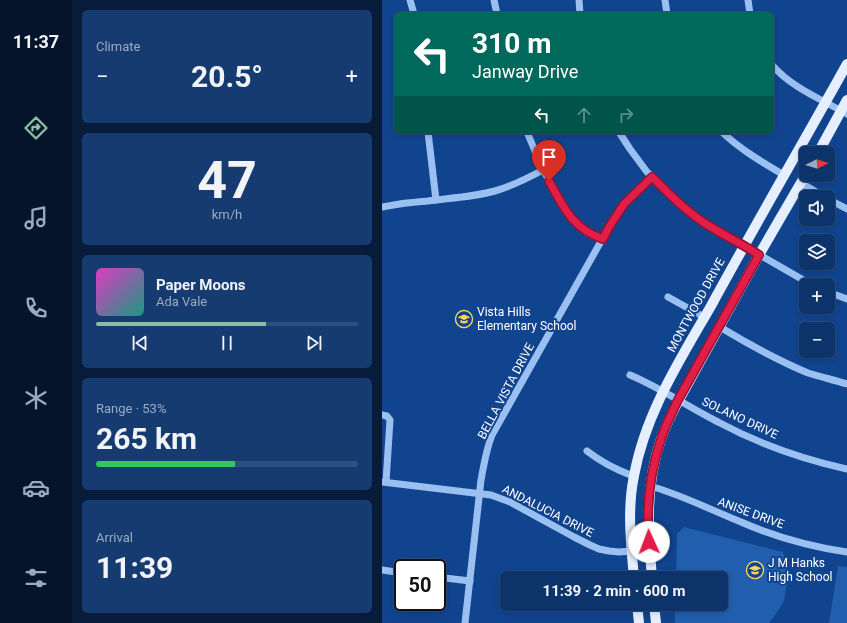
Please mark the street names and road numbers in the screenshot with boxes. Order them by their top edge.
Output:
street label: MONTWOOD DRIVE [664,255,728,354]
street label: BELLA VISTA DRIVE [475,340,537,441]
street label: SOLANO DRIVE [700,394,781,442]
street label: ANDALUCIA DRIVE [500,482,596,540]
street label: ANISE DRIVE [716,495,786,532]

